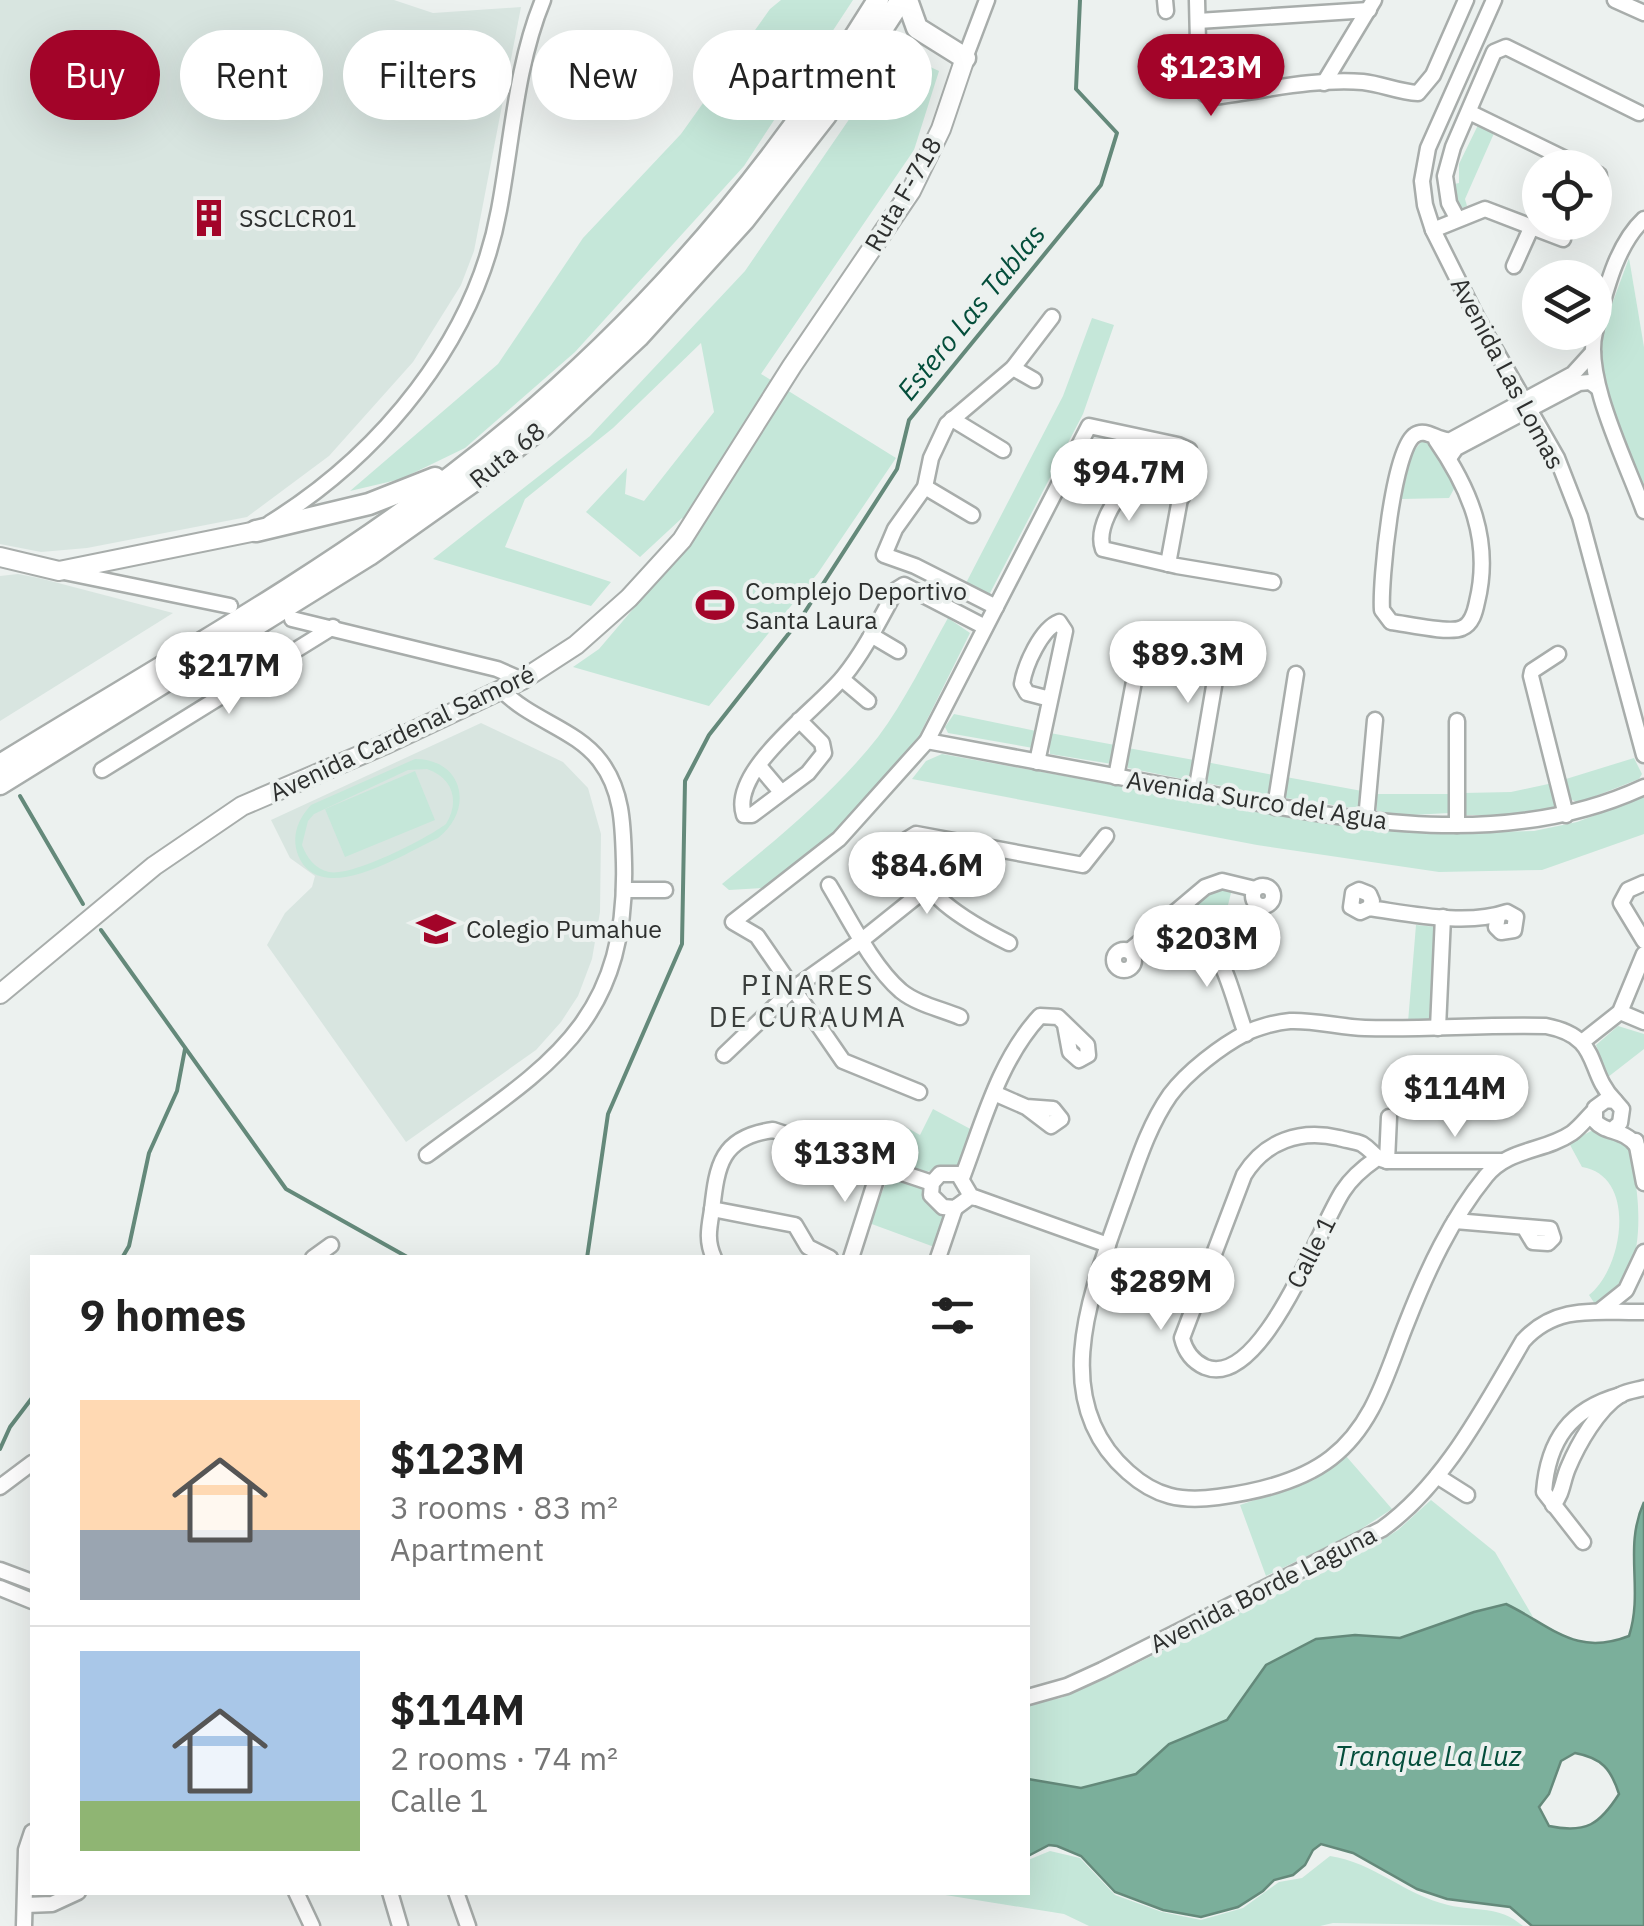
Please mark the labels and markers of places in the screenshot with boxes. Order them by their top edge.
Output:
pin: $123M [1141,34,1281,119]
building icon: SSCLCR01 [188,197,230,239]
place label: SSCLCR01 [239,201,357,234]
pin: $94.7M [1048,439,1210,524]
place label: Complejo Deportivo Santa Laura [745,574,967,636]
sports icon: Complejo Deportivo Santa Laura [694,584,736,626]
pin: $89.3M [1107,621,1269,706]
pin: $217M [159,632,299,717]
pin: $84.6M [846,832,1008,917]
pin: $203M [1137,905,1277,990]
school or university icon: Colegio Pumahue [415,908,457,950]
place label: Colegio Pumahue [466,912,662,945]
pin: $114M [1385,1055,1525,1140]
pin: $133M [775,1120,915,1205]
pin: $289M [1091,1248,1231,1333]

